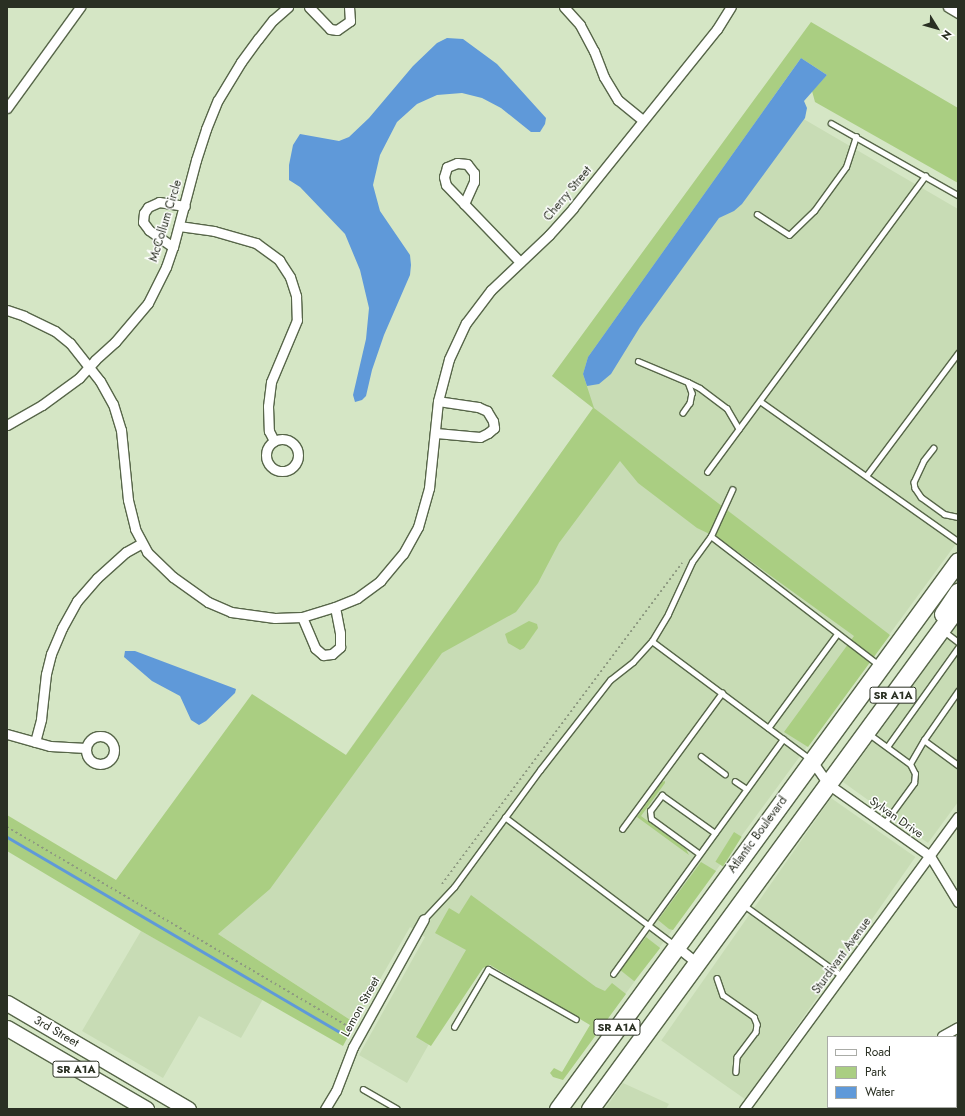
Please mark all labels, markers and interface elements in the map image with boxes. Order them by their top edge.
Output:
north arrow [917,8,957,48]
text: N [938,27,956,44]
street label: Cherry Street [541,164,595,224]
street label: McCollum Circle [147,178,185,264]
road number: SR A1A [869,686,917,704]
street label: Atlantic Boulevard [725,794,791,876]
street label: Sylvan Drive [866,794,926,842]
street label: Sturdivant Avenue [809,915,875,997]
street label: Lemon Street [339,975,383,1039]
street label: 3rd Street [31,1013,81,1051]
road number: SR A1A [593,1018,641,1036]
legend [827,1036,957,1108]
text: Road [865,1043,891,1061]
road number: SR A1A [52,1060,100,1078]
text: Park [865,1063,886,1081]
text: Water [865,1083,895,1101]

